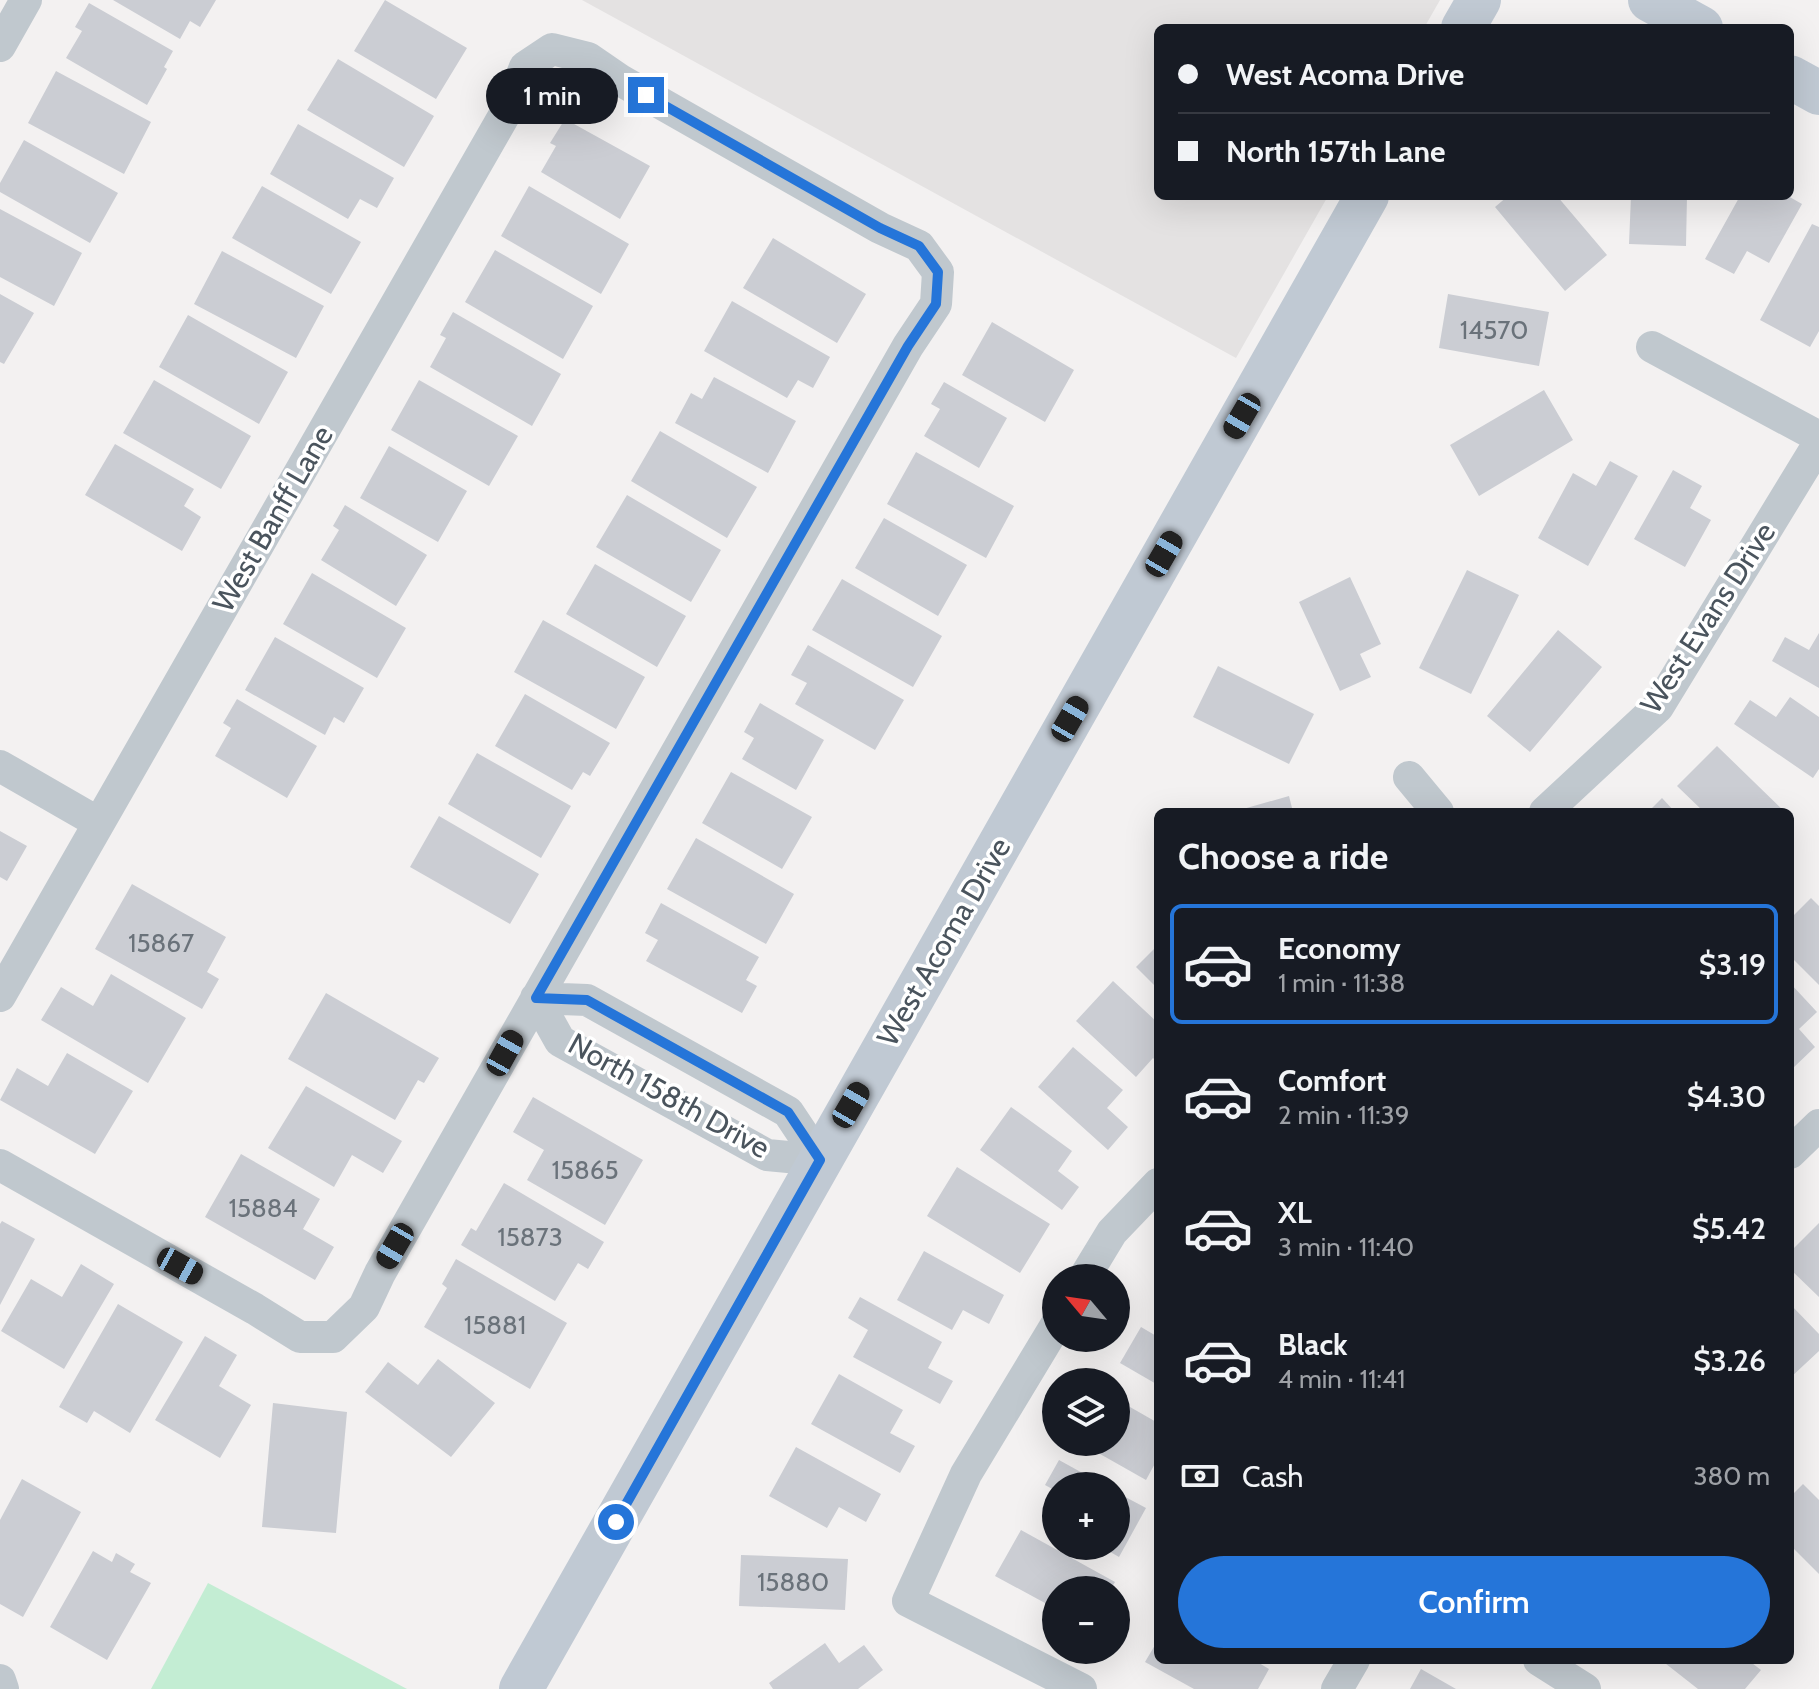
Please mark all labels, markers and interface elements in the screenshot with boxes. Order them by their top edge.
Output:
text: West Acoma Drive [1226,56,1464,93]
callout: 1 min [486,67,618,123]
route end [628,77,664,113]
text: 1 min [523,80,581,112]
text: North 157th Lane [1226,133,1445,170]
house number: 14570 [1460,314,1528,346]
car [1220,389,1264,443]
street label: West Banff Lane [204,419,341,618]
street label: West Evans Drive [1632,515,1783,720]
car [1142,527,1186,581]
car [1048,692,1092,746]
street label: West Acoma Drive [869,831,1018,1053]
text: Choose a ride [1178,834,1388,878]
house number: 15867 [128,927,194,959]
icon: car [1182,928,1254,1000]
text: Economy [1278,930,1401,967]
text: $3.19 [1699,946,1766,983]
text: 1 min · 11:38 [1278,967,1405,999]
street label: North 158th Drive [562,1025,776,1166]
car [483,1026,527,1080]
icon: car [1182,1060,1254,1132]
text: Comfort [1278,1062,1386,1099]
car [829,1078,873,1132]
text: $4.30 [1687,1078,1766,1115]
text: 2 min · 11:39 [1278,1099,1409,1131]
house number: 15865 [551,1154,619,1186]
house number: 15884 [228,1192,298,1224]
icon: car [1182,1192,1254,1264]
text: XL [1278,1194,1312,1231]
text: $5.42 [1692,1210,1766,1247]
car [373,1219,417,1273]
house number: 15873 [497,1221,563,1253]
text: 3 min · 11:40 [1278,1231,1414,1263]
car [153,1244,207,1288]
north arrow [1042,1264,1130,1352]
map controls [1042,1264,1130,1664]
house number: 15881 [464,1309,526,1341]
icon: car [1182,1324,1254,1396]
text: Black [1278,1326,1348,1363]
text: $3.26 [1693,1342,1766,1379]
text: 4 min · 11:41 [1278,1363,1405,1395]
button: layers [1042,1368,1130,1456]
icon: cash [1178,1454,1222,1498]
text: Cash [1242,1458,1304,1495]
text: 380 m [1693,1460,1770,1492]
button: + [1042,1472,1130,1560]
route start [598,1504,634,1540]
button: Confirm [1178,1556,1770,1648]
house number: 15880 [757,1566,829,1598]
button: − [1042,1576,1130,1664]

